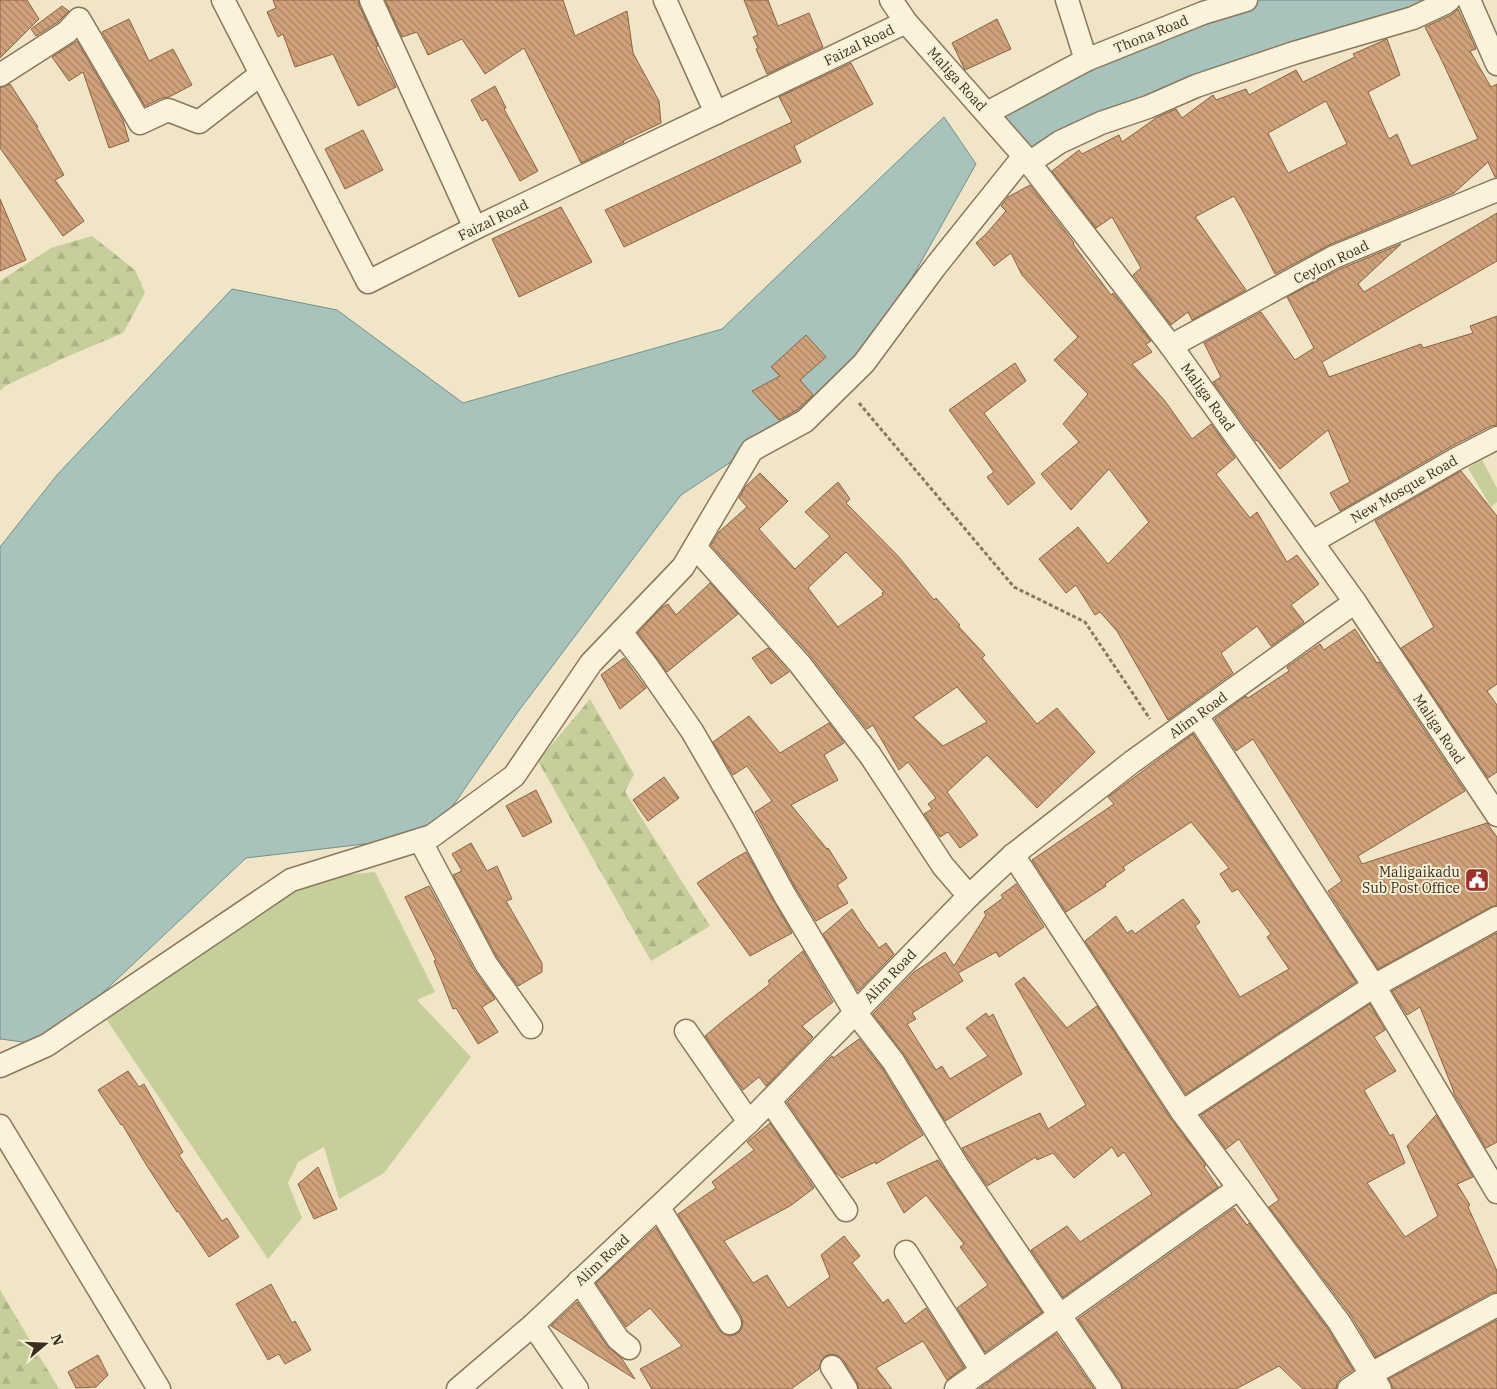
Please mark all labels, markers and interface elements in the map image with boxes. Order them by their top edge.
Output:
street label: Thona Road [1111,11,1191,57]
street label: Faizal Road [821,20,897,70]
street label: Maliga Road [923,43,991,115]
street label: Faizal Road [455,195,531,245]
street label: Ceylon Road [1290,236,1372,288]
street label: Maliga Road [1177,359,1239,435]
street label: New Mosque Road [1347,451,1461,527]
street label: Alim Road [1165,687,1231,742]
street label: Maliga Road [1409,691,1469,768]
place label: Maligaikadu Sub Post Office [1362,863,1460,897]
public building icon: Maligaikadu Sub Post Office [1464,867,1490,893]
street label: Alim Road [860,945,920,1007]
street label: Alim Road [571,1230,633,1290]
north arrow [20,1319,70,1369]
text: N [47,1332,68,1348]

